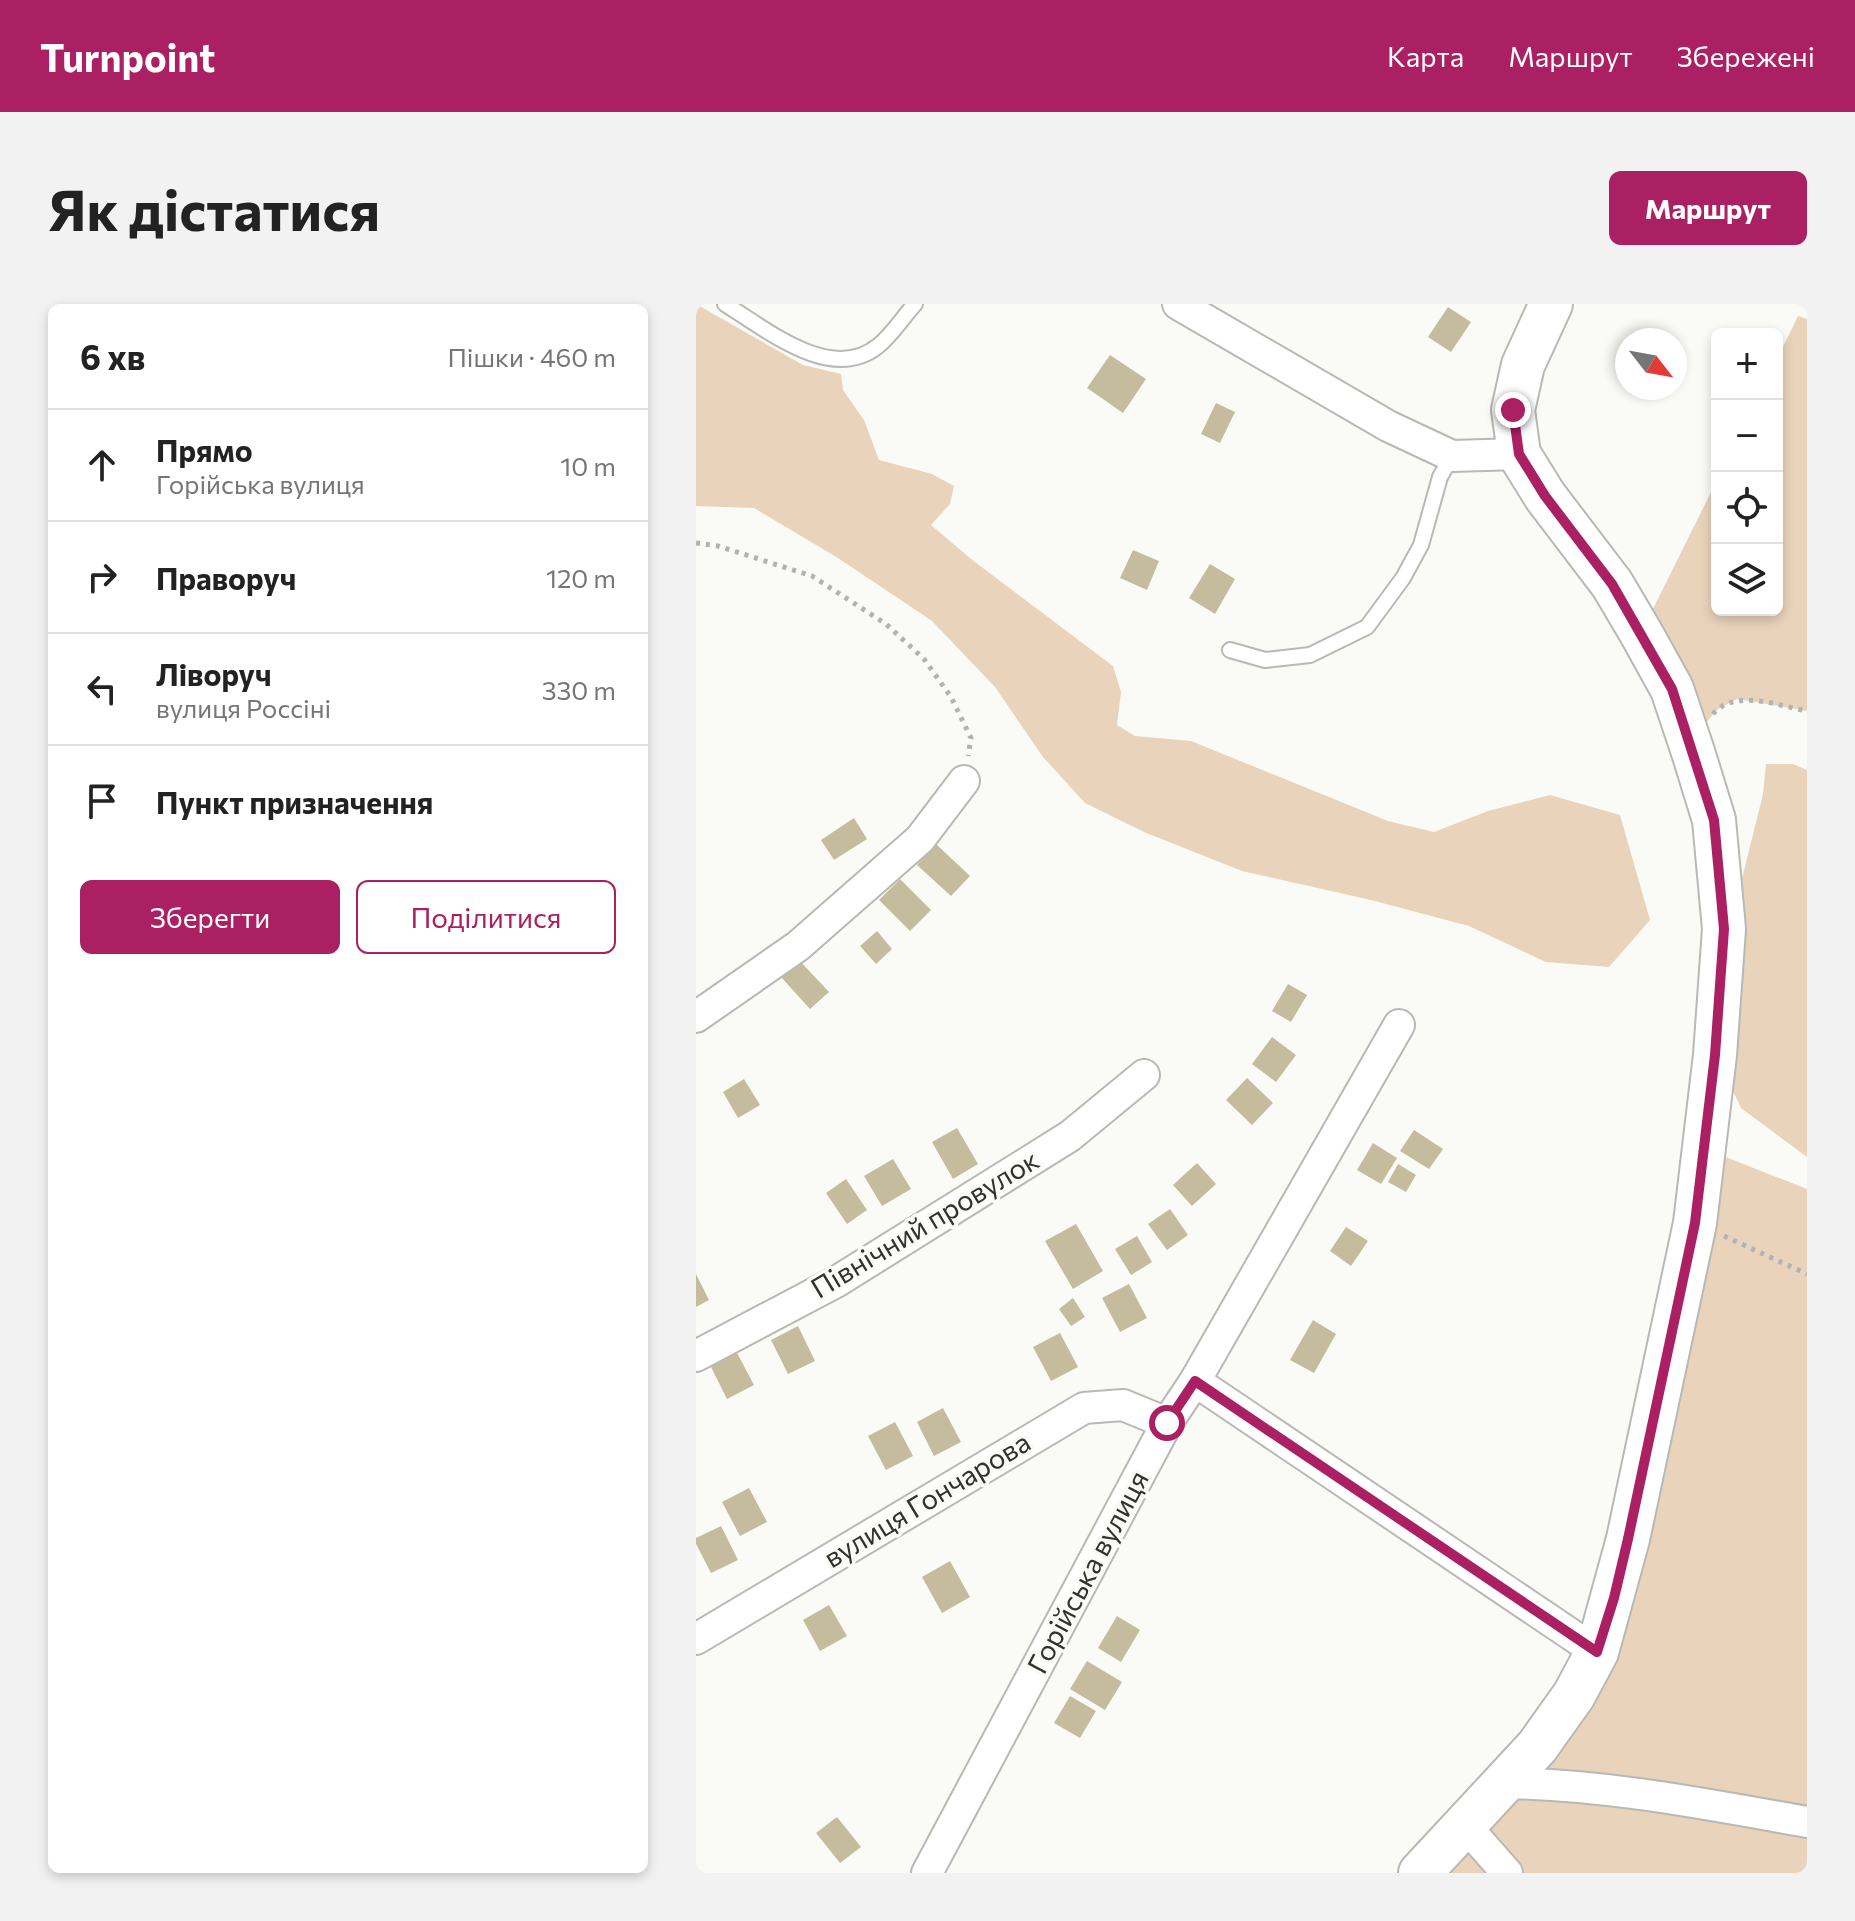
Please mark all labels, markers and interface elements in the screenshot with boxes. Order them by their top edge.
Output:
text: Turnpoint [40,33,215,80]
text: Карта [1387,39,1464,73]
text: Маршрут [1508,39,1633,73]
text: Збережені [1677,39,1815,73]
button: Маршрут [1609,171,1807,245]
text: Як дістатися [48,174,380,243]
north arrow [1615,328,1687,400]
map controls [1711,328,1783,616]
button: + [1711,328,1783,400]
text: 6 хв [80,335,145,377]
text: Пішки · 460 m [447,341,616,372]
route end [1495,392,1531,428]
button: − [1711,400,1783,472]
text: Прямо [156,431,253,468]
icon: ahead [80,443,124,487]
text: 10 m [560,450,616,481]
text: Горійська вулиця [156,468,365,499]
button: locate [1711,472,1783,544]
button: layers [1711,544,1783,616]
icon: right [80,555,124,599]
text: Праворуч [156,559,296,596]
text: 120 m [546,562,616,593]
text: Ліворуч [156,655,272,692]
icon: left [80,667,124,711]
text: 330 m [542,674,616,705]
text: вулиця Россіні [156,692,331,723]
icon: arrive [80,779,124,823]
text: Пункт призначення [156,783,433,820]
button: Зберегти [80,880,340,954]
button: Поділитися [356,880,616,954]
street label: Північний провулок [804,1142,1045,1305]
route start [1149,1405,1185,1441]
street label: вулиця Гончарова [817,1424,1036,1574]
street label: Горійська вулиця [1019,1464,1155,1679]

